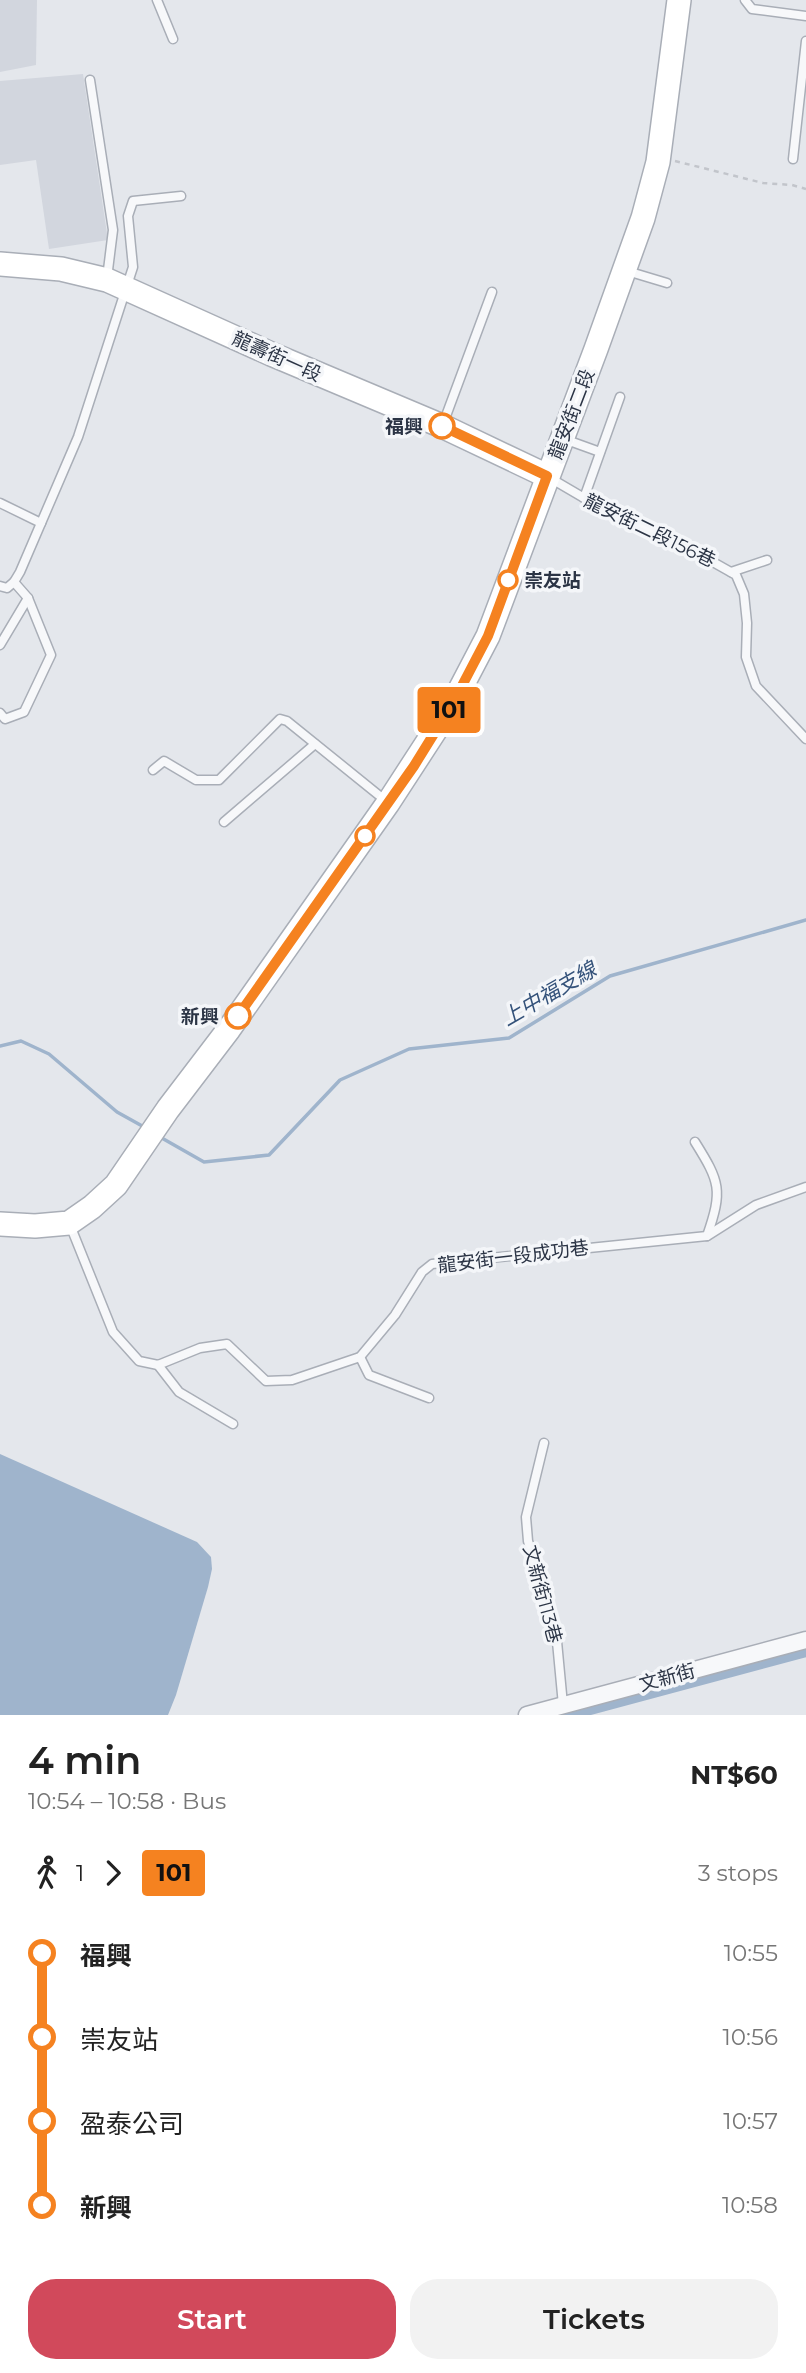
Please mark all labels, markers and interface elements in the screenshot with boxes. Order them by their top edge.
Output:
street label: 龍壽街一段 [229,327,325,386]
street label: 龍安街二段 [544,366,599,463]
marker: 福興 [429,413,455,439]
place label: 福興 [385,415,423,438]
street label: 龍安街二段156巷 [580,489,719,572]
place label: 崇友站 [524,569,581,592]
marker: 崇友站 [498,570,518,590]
line badge: 101 [409,687,489,733]
text: 101 [431,695,467,724]
unlabelled marker [355,826,375,846]
water label: 上中福支線 [497,955,602,1031]
marker: 新興 [225,1003,251,1029]
place label: 新興 [181,1005,219,1028]
street label: 龍安街一段成功巷 [436,1236,590,1277]
street label: 文新街113巷 [518,1543,567,1646]
street label: 文新街 [637,1659,698,1696]
text: 4 min [28,1737,141,1784]
text: NT$60 [690,1759,778,1791]
text: 10:54 – 10:58 · Bus [28,1787,226,1815]
icon: walk [28,1854,66,1892]
icon: forward [94,1854,132,1892]
text: 101 [156,1858,191,1887]
text: 1 [76,1859,84,1887]
text: 3 stops [698,1859,778,1887]
text: 10:55 [724,1939,778,1967]
text: 福興 [80,1940,132,1972]
text: 10:56 [723,2023,778,2051]
text: 崇友站 [80,2024,158,2056]
text: 10:57 [723,2107,778,2135]
text: 盈泰公司 [80,2108,184,2140]
text: 10:58 [722,2191,778,2219]
text: 新興 [80,2192,132,2224]
button: Start [28,2279,396,2359]
button: Tickets [410,2279,778,2359]

